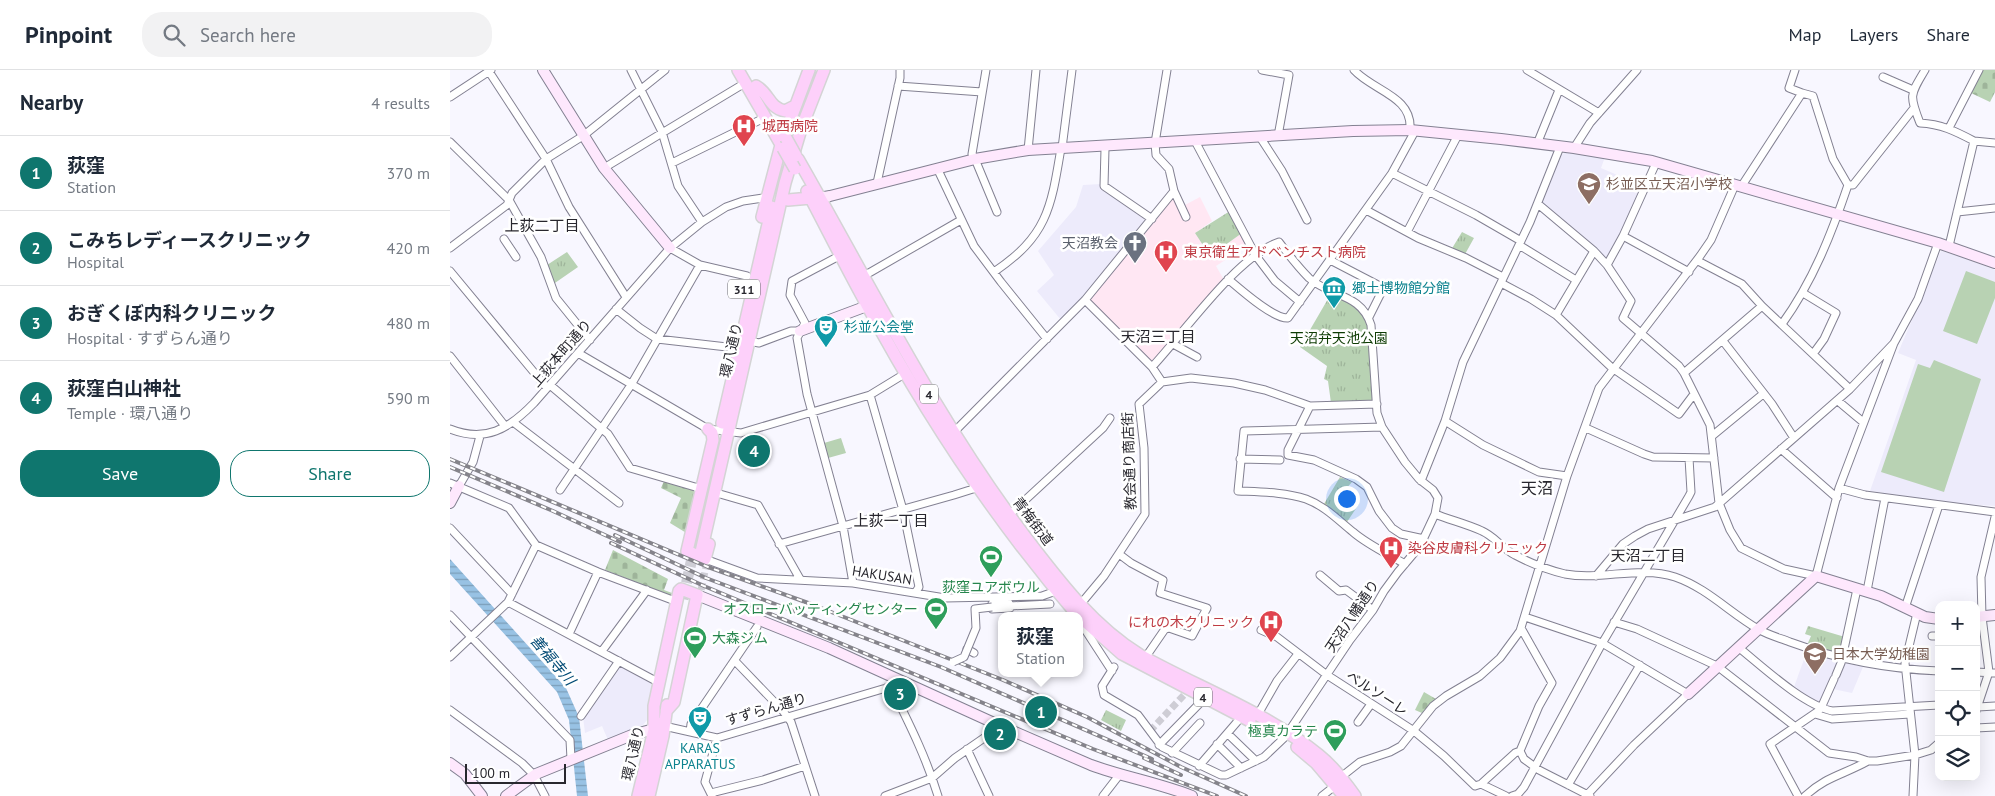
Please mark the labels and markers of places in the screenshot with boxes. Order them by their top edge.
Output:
hospital icon: 城西病院 [731,113,757,147]
place label: 城西病院 [762,117,818,135]
school or university icon: 杉並区立天沼小学校 [1576,171,1602,205]
place label: 杉並区立天沼小学校 [1606,175,1732,193]
church icon: 天沼教会 [1122,230,1148,264]
place label: 天沼教会 [1062,234,1118,252]
hospital icon: 東京衛生アドベンチスト病院 [1153,239,1179,273]
place label: 東京衛生アドベンチスト病院 [1184,243,1366,261]
museum icon: 郷土博物館分館 [1321,275,1347,309]
place label: 郷土博物館分館 [1352,279,1450,297]
theatre icon: 杉並公会堂 [813,314,839,348]
place label: 杉並公会堂 [844,318,914,336]
pin: 4 [738,432,770,470]
hospital icon: 染谷皮膚科クリニック [1378,535,1404,569]
place label: 染谷皮膚科クリニック [1408,539,1548,557]
sports icon: 荻窪ユアボウル [978,544,1004,578]
place label: 荻窪ユアボウル [942,578,1040,596]
sports icon: オスローバッティングセンター [923,596,949,630]
place label: オスローバッティングセンター [723,600,918,618]
hospital icon: にれの木クリニック [1258,609,1284,643]
place label: にれの木クリニック [1128,613,1254,631]
sports icon: 大森ジム [682,625,708,659]
place label: 大森ジム [712,629,768,647]
school or university icon: 日本大学幼稚園 [1802,641,1828,675]
place label: 日本大学幼稚園 [1832,645,1930,663]
pin: 3 [884,675,916,713]
pin: 1 [1025,693,1057,731]
theatre icon: KARAS APPARATUS [687,705,713,739]
pin: 2 [984,715,1016,753]
sports icon: 極真カラテ [1322,718,1348,752]
place label: 極真カラテ [1248,722,1318,740]
place label: KARAS APPARATUS [665,739,735,773]

